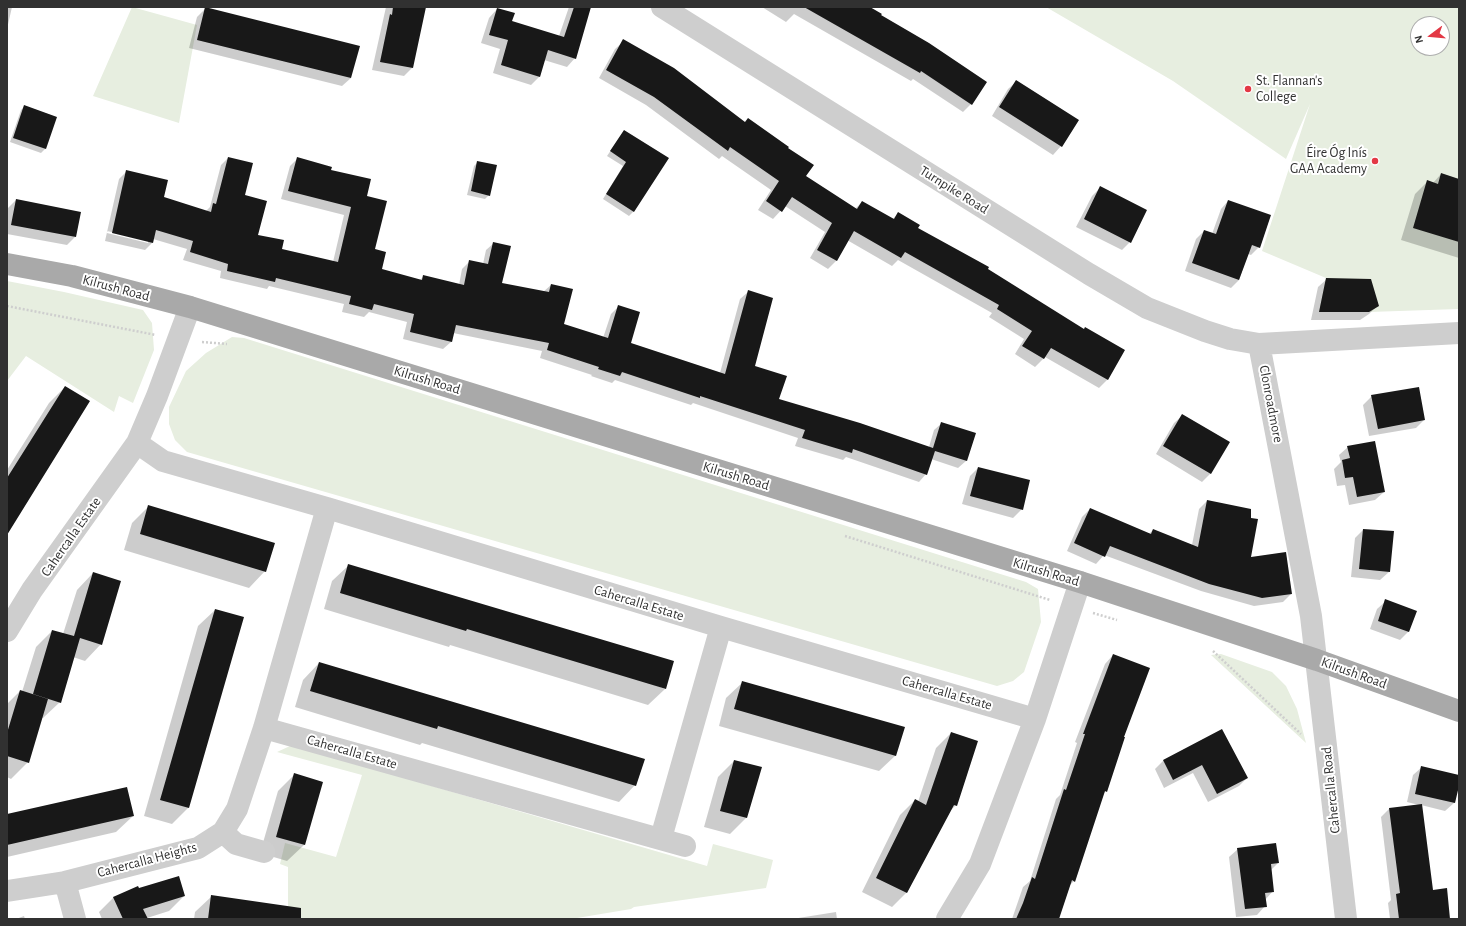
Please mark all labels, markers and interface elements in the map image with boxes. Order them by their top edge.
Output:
north arrow [1410,16,1450,56]
text: N [1413,34,1425,44]
place label: St. Flannan's College [1256,73,1322,106]
marker: St. Flannan's College [1243,84,1253,94]
place label: Éire Óg Inís GAA Academy [1290,145,1367,178]
marker: Éire Óg Inís GAA Academy [1370,156,1380,166]
street label: Turnpike Road [917,162,991,218]
street label: Kilrush Road [81,271,151,305]
street label: Kilrush Road [392,362,462,398]
street label: Clonroadmore [1255,364,1287,444]
street label: Kilrush Road [701,458,771,494]
street label: Cahercalla Estate [37,494,105,580]
street label: Kilrush Road [1011,554,1081,590]
street label: Cahercalla Estate [592,581,686,625]
street label: Kilrush Road [1319,653,1389,693]
street label: Cahercalla Estate [900,672,994,714]
street label: Cahercalla Estate [305,731,399,773]
street label: Cahercalla Road [1318,746,1344,834]
street label: Cahercalla Heights [95,839,199,881]

